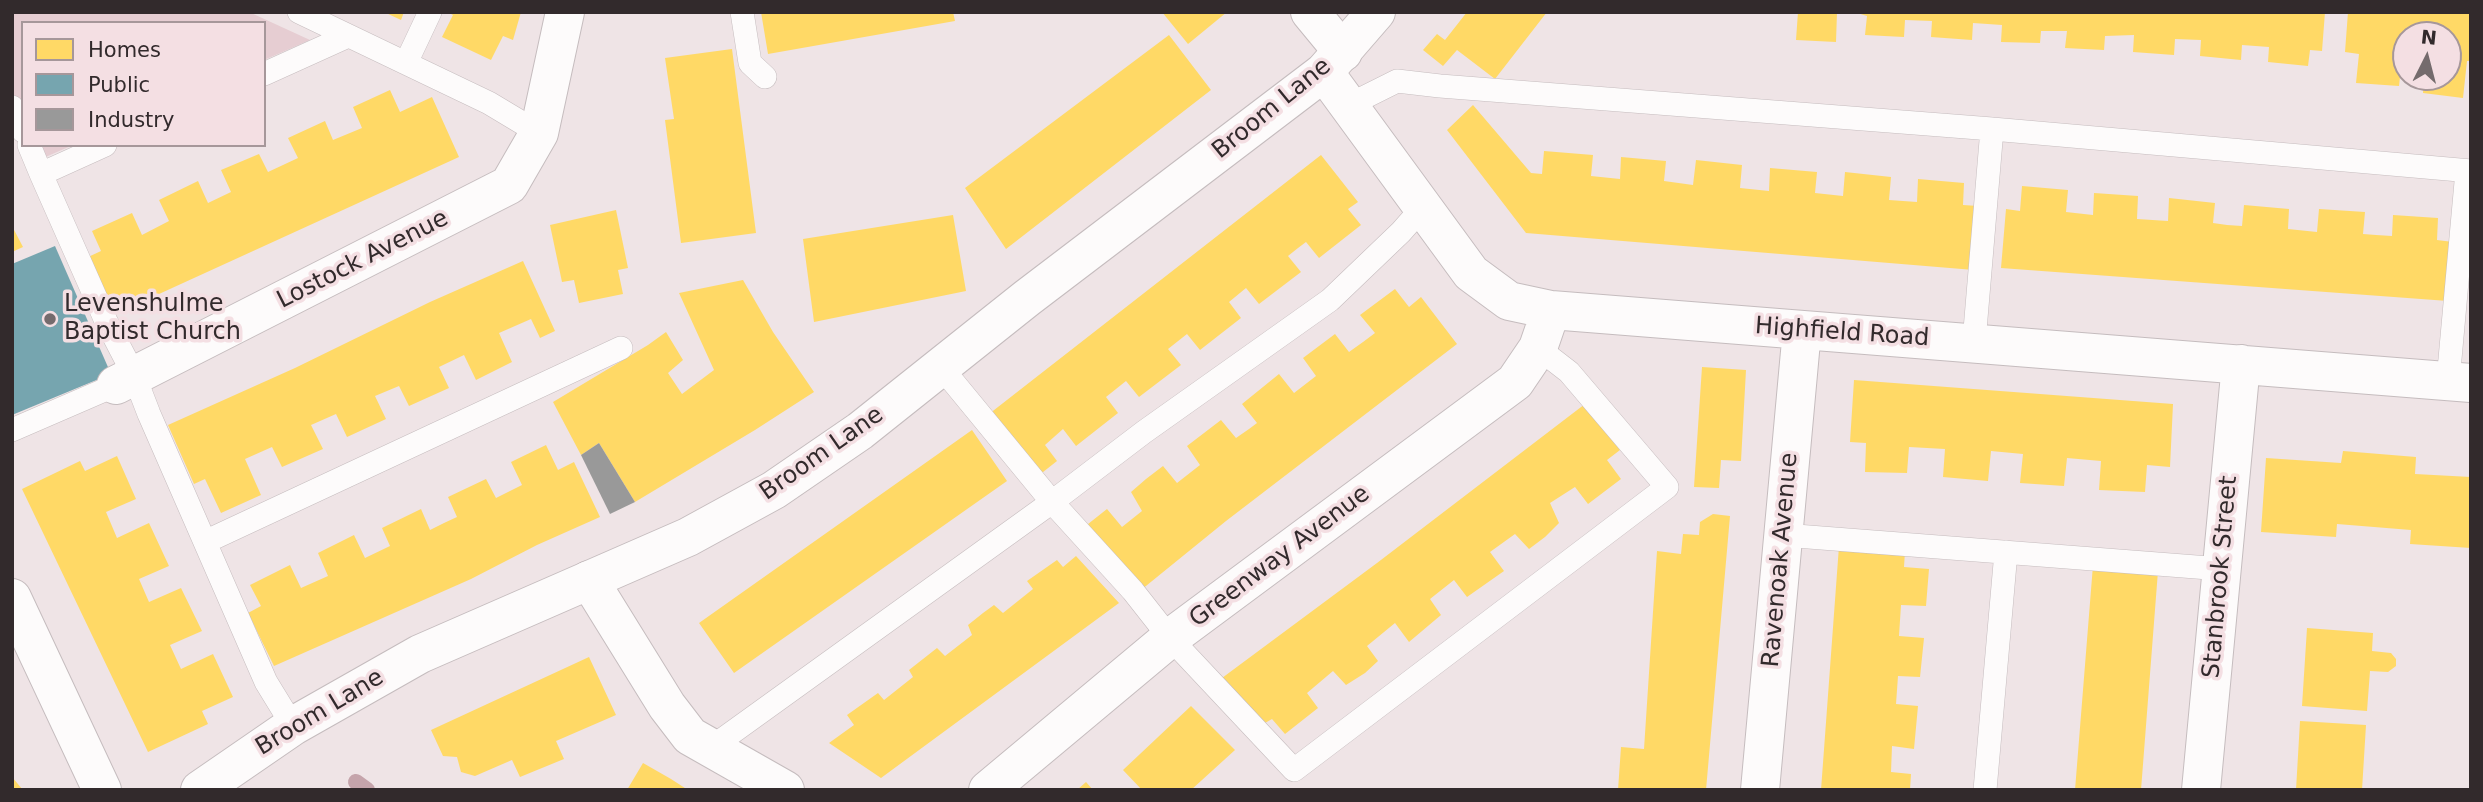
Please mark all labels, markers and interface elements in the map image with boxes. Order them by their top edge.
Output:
legend [21,21,266,147]
north arrow [2392,21,2462,91]
text: N [2420,25,2438,49]
text: Homes [88,38,161,62]
street label: Broom Lane [1207,52,1337,166]
text: Public [88,73,150,97]
text: Industry [88,108,174,132]
street label: Lostock Avenue [273,204,453,316]
place label: Levenshulme Baptist Church [64,291,241,347]
marker: Levenshulme Baptist Church [42,311,58,327]
street label: Highfield Road [1754,313,1930,353]
street label: Broom Lane [755,401,889,507]
street label: Ravenoak Avenue [1757,452,1805,668]
street label: Stanbrook Street [2198,475,2244,679]
street label: Greenway Avenue [1184,480,1376,634]
street label: Broom Lane [251,664,389,762]

